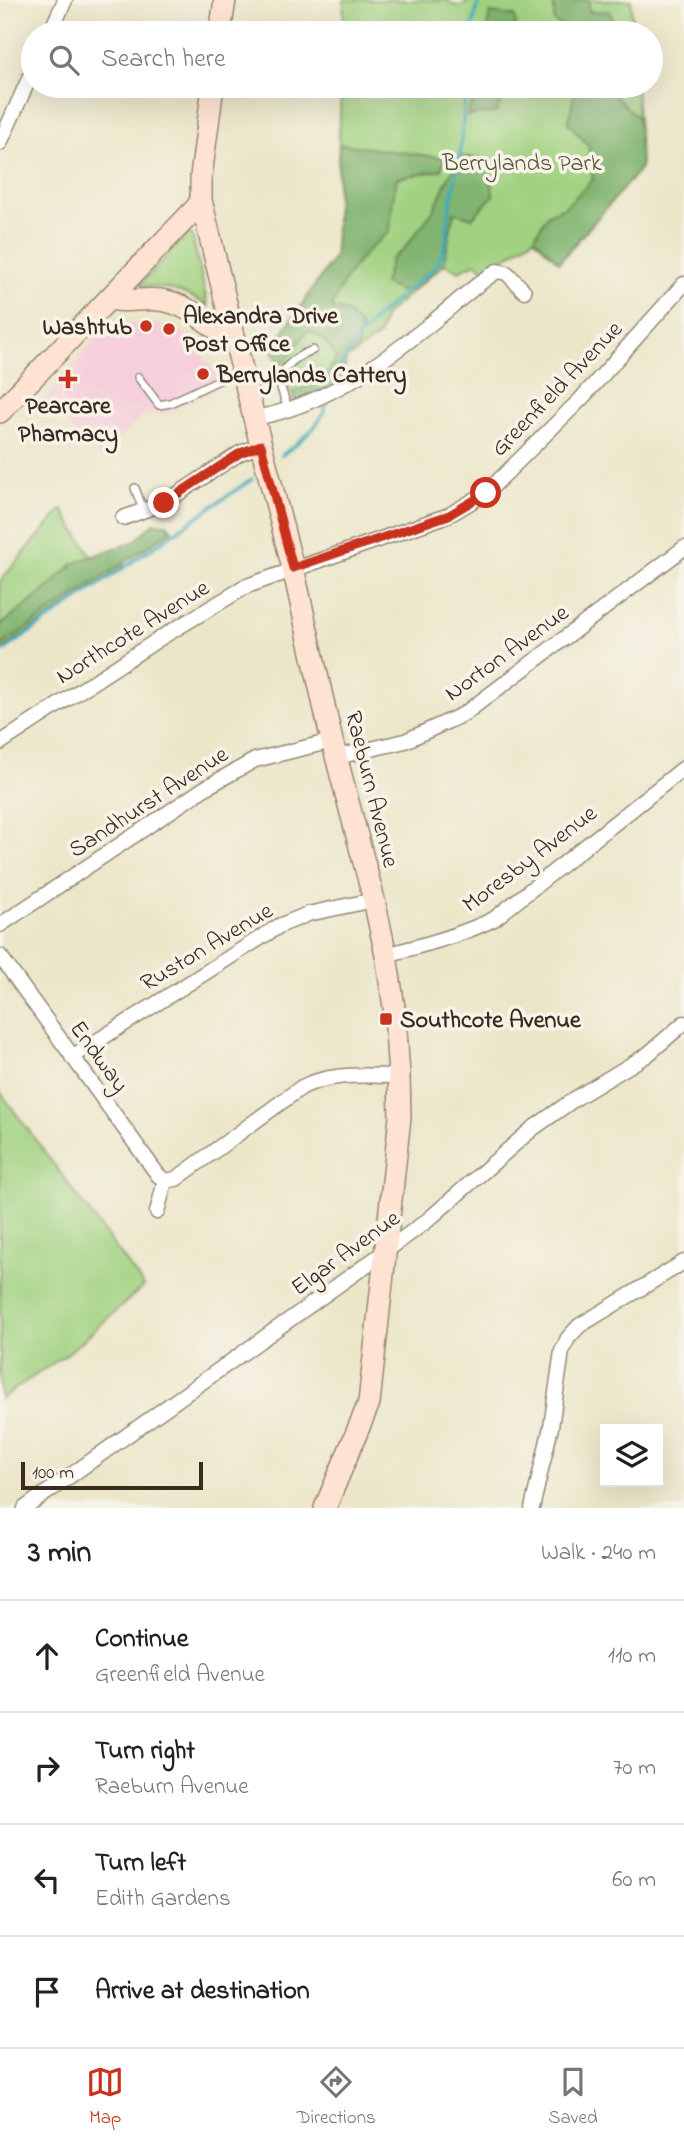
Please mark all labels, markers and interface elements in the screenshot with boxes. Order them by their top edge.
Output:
search box [21,21,663,98]
icon: search [45,41,83,79]
text: Search here [101,41,226,79]
park label: Berrylands Park [441,147,602,183]
place label: Alexandra Drive Post Office [183,300,339,363]
place label: Washtub [42,311,132,346]
street label: Greenfield Avenue [484,314,632,466]
marker: Washtub [138,318,154,334]
marker: Alexandra Drive Post Office [161,321,177,337]
place label: Berrylands Cattery [216,359,406,395]
marker: Berrylands Cattery [195,366,211,382]
marker: Pearcare Pharmacy [60,371,76,387]
place label: Pearcare Pharmacy [18,390,118,454]
route start [470,477,501,508]
route end [148,487,179,518]
street label: Northcote Avenue [50,572,217,694]
street label: Norton Avenue [438,597,577,711]
street label: Raeburn Avenue [334,708,407,872]
street label: Sandhurst Avenue [63,738,236,868]
street label: Moresby Avenue [456,797,606,923]
street label: Ruston Avenue [134,895,280,1002]
place label: Southcote Avenue [400,1004,582,1039]
marker: Southcote Avenue [378,1011,394,1027]
street label: Endway [59,1014,136,1101]
street label: Elgar Avenue [285,1202,409,1306]
map controls [600,1424,663,1487]
button: layers [600,1424,663,1487]
scale bar [21,1459,203,1491]
text: 100 m [32,1460,74,1487]
text: 3 min [28,1532,91,1576]
text: Walk · 240 m [541,1537,656,1570]
text: Continue [95,1621,188,1659]
icon: ahead [28,1637,66,1675]
text: 110 m [608,1640,656,1673]
text: Greenfield Avenue [95,1659,265,1692]
text: Turn right [95,1733,195,1771]
icon: right [28,1749,66,1787]
text: 70 m [613,1752,656,1785]
text: Raeburn Avenue [95,1771,249,1804]
text: Turn left [95,1845,186,1883]
icon: left [28,1861,66,1899]
text: 60 m [612,1864,656,1897]
text: Edith Gardens [95,1883,231,1916]
icon: arrive [28,1973,66,2011]
text: Arrive at destination [95,1973,310,2011]
tab: Map [86,2063,124,2132]
tab: Directions [297,2063,376,2132]
tab: Saved [548,2063,598,2132]

